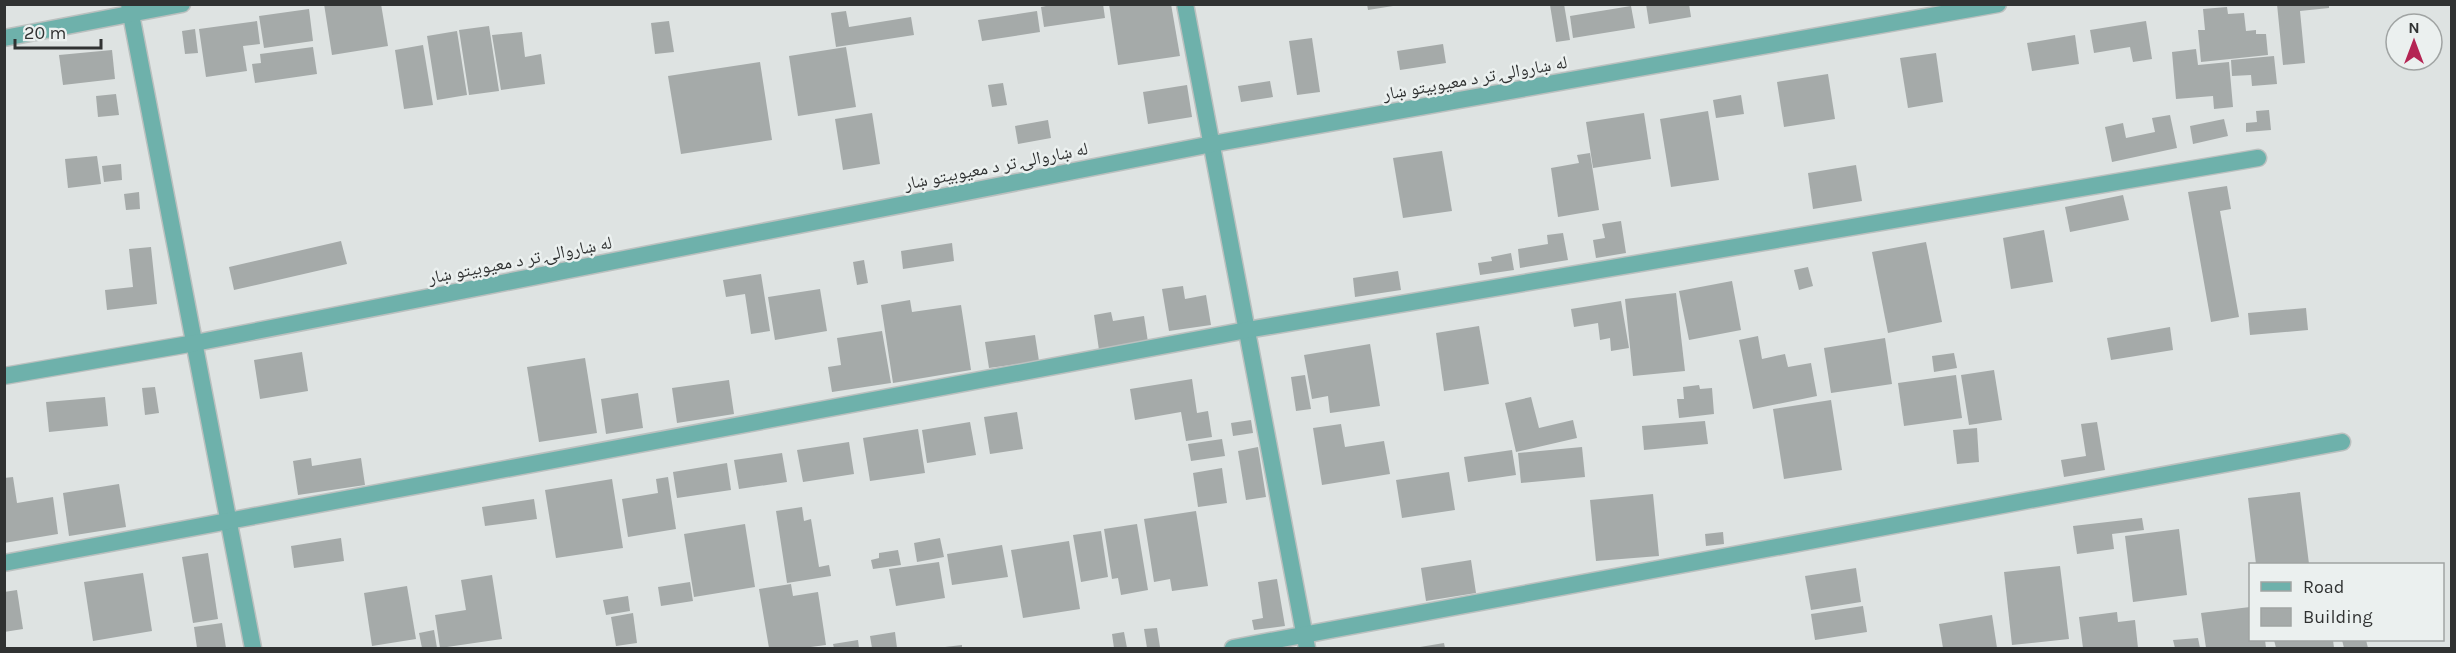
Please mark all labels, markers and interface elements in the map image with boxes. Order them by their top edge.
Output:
scale bar [15,12,100,50]
north arrow [2384,12,2444,72]
text: N [2408,18,2420,37]
text: 20 m [24,22,66,44]
street label: له ښاروالۍ تر د معیوبیتو ښار [1380,51,1569,105]
street label: له ښاروالۍ تر د معیوبیتو ښار [901,137,1090,195]
street label: له ښاروالۍ تر د معیوبیتو ښار [425,231,614,289]
legend [2249,563,2444,641]
text: Road [2303,576,2344,598]
text: Building [2303,606,2373,628]

